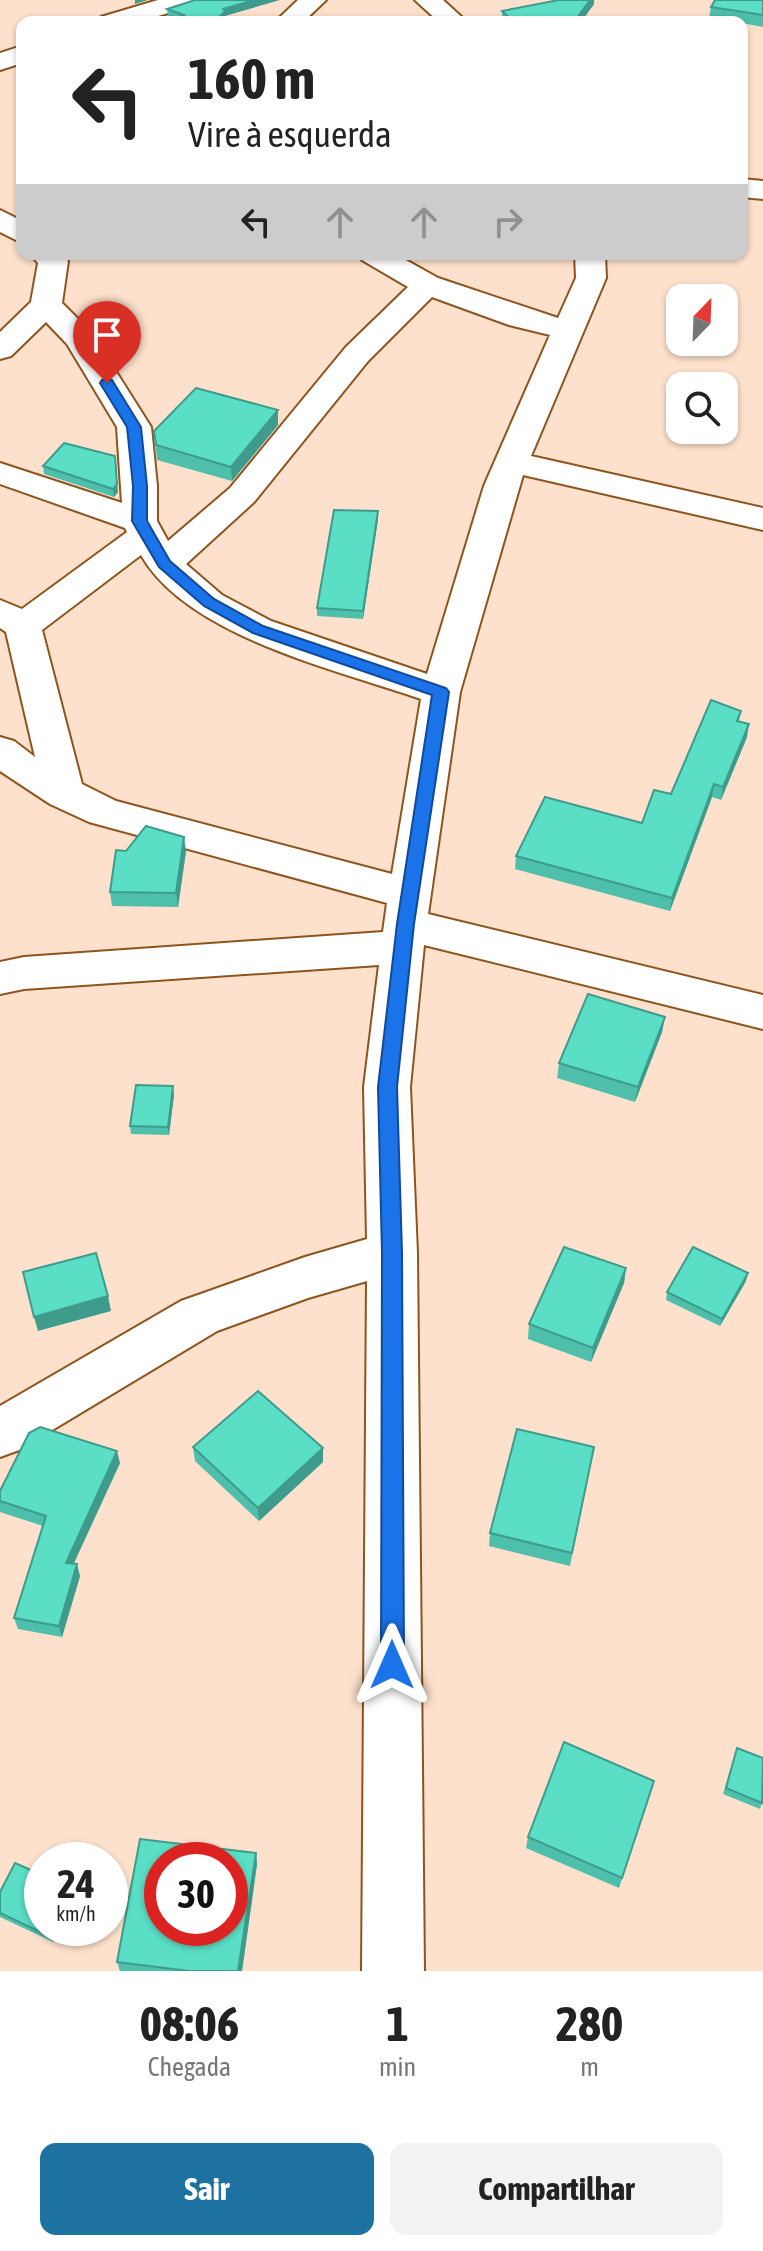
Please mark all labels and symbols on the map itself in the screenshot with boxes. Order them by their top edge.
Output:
north arrow [666,284,738,356]
pin [73,301,141,383]
position arrow [350,1623,434,1707]
speed limit sign: 30 [144,1842,248,1946]

